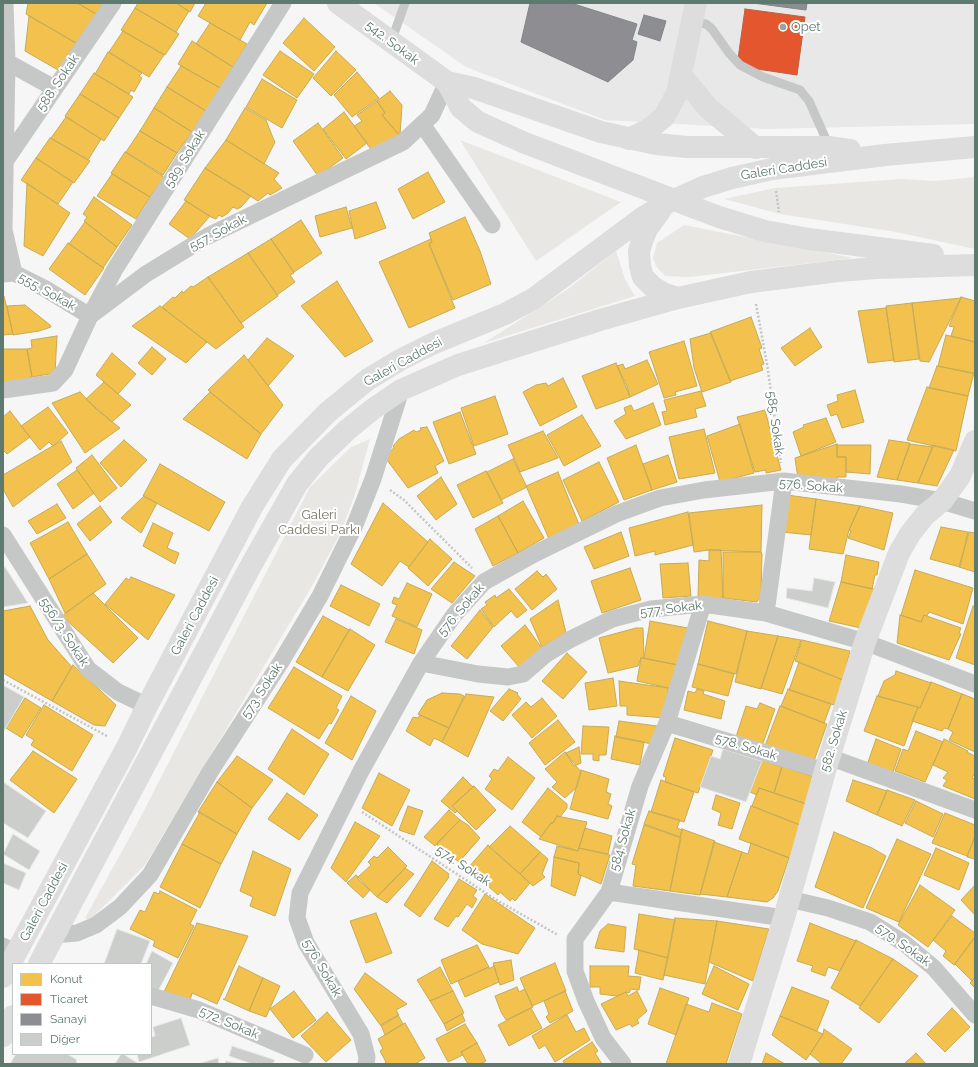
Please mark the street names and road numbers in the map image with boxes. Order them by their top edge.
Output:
street label: 542. Sokak [362,18,422,68]
street label: 588. Sokak [33,52,83,114]
street label: 589. Sokak [161,127,209,191]
street label: Galeri Caddesi [740,154,828,184]
street label: 557. Sokak [187,211,249,255]
street label: 555. Sokak [15,270,79,314]
street label: Galeri Caddesi [361,334,445,390]
street label: 585. Sokak [763,390,787,456]
street label: 576. Sokak [778,475,844,497]
street label: Galeri Caddesi [168,574,222,658]
street label: 576. Sokak [434,580,488,640]
street label: 556/3. Sokak [36,595,92,669]
street label: 577. Sokak [639,597,703,621]
street label: 573. Sokak [238,660,286,722]
street label: 582. Sokak [817,708,851,774]
street label: 578. Sokak [713,730,779,764]
street label: 584. Sokak [607,807,639,873]
street label: 574. Sokak [432,842,494,890]
street label: Galeri Caddesi [17,860,71,944]
street label: 579. Sokak [873,920,933,970]
street label: 576. Sokak [299,936,345,1000]
street label: 572. Sokak [197,1004,261,1042]

